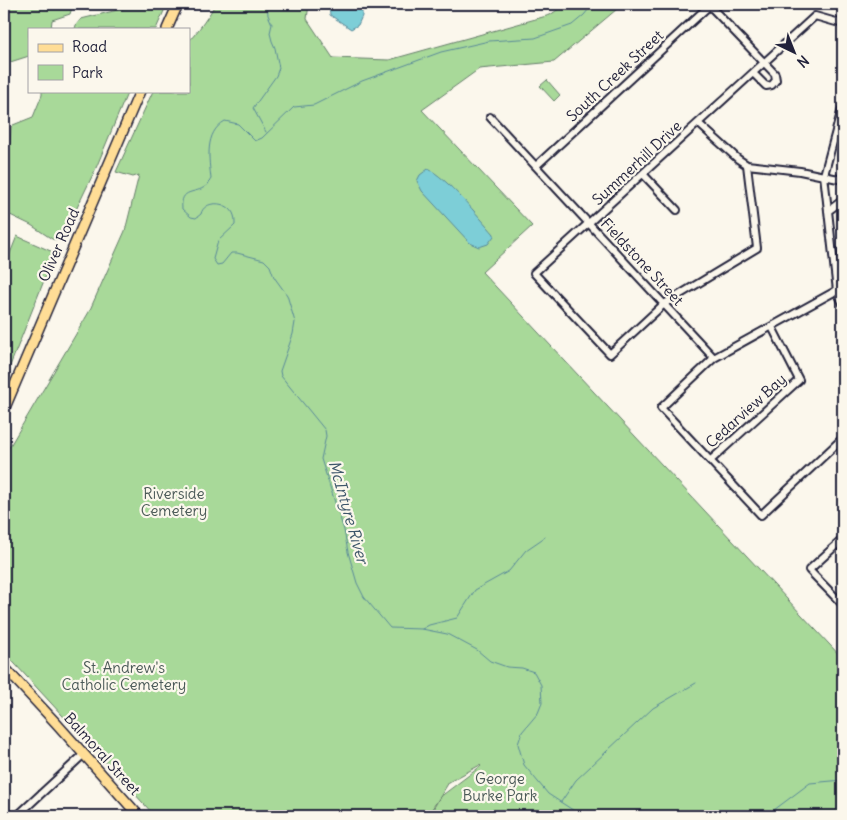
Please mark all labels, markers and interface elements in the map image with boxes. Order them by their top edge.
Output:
street label: South Creek Street [562,26,667,125]
legend [28,28,190,92]
north arrow [770,28,820,78]
text: Road [72,37,107,56]
text: N [793,52,813,71]
text: Park [72,63,103,82]
street label: Summerhill Drive [588,116,685,209]
street label: Oliver Road [34,205,83,285]
street label: Fieldstone Street [597,214,688,309]
street label: Cedarview Bay [701,369,790,452]
water label: McIntyre River [325,458,374,568]
park label: Riverside Cemetery [141,484,207,520]
park label: St. Andrew's Catholic Cemetery [62,658,186,694]
street label: Balmoral Street [60,708,145,799]
park label: George Burke Park [463,769,538,805]

